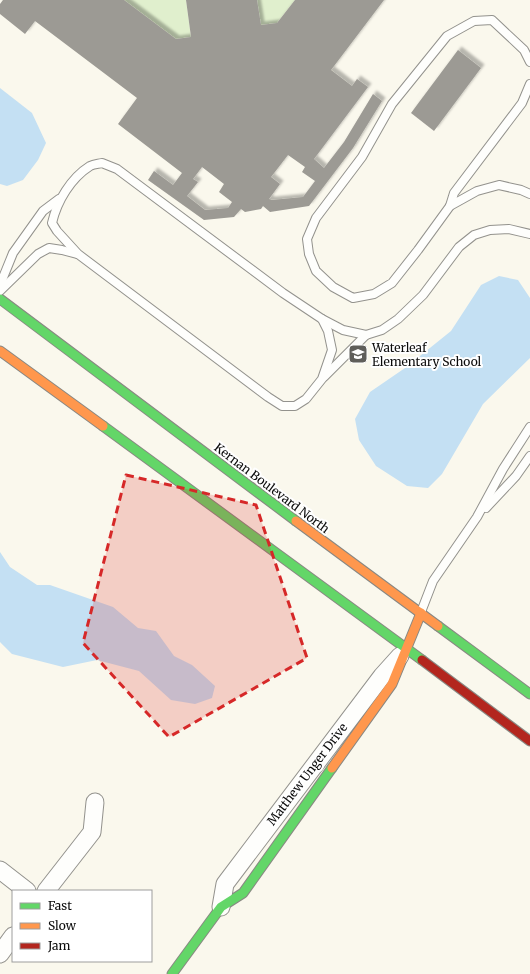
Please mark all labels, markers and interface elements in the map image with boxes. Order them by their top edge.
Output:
place label: Waterleaf Elementary School [371,340,482,369]
school or university icon: Waterleaf Elementary School [347,343,369,365]
street label: Kernan Boulevard North [211,440,333,536]
street label: Matthew Unger Drive [264,720,350,828]
legend [12,890,152,962]
text: Fast [48,898,72,913]
text: Slow [48,918,77,933]
text: Jam [47,938,71,953]

